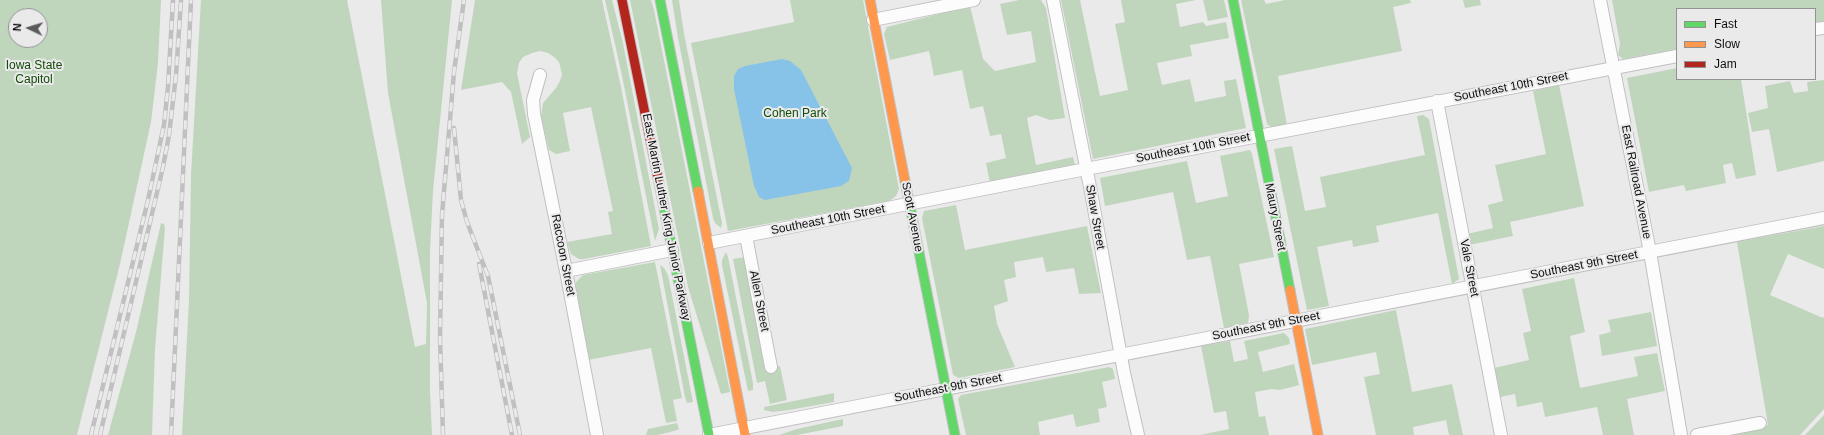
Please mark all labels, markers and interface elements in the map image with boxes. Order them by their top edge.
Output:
north arrow [8,8,48,48]
legend [1676,8,1816,80]
text: Fast [1714,17,1737,31]
text: N [11,23,23,32]
text: Slow [1714,37,1740,51]
text: Jam [1714,57,1737,71]
park label: Iowa State Capitol [6,59,62,87]
street label: Southeast 10th Street [1453,69,1569,105]
park label: Cohen Park [763,107,827,121]
street label: East Martin Luther King Junior Parkway [639,112,693,322]
street label: East Railroad Avenue [1618,124,1654,240]
street label: Southeast 10th Street [1135,130,1251,166]
street label: Scott Avenue [898,181,926,253]
street label: Maury Street [1261,182,1289,252]
street label: Shaw Street [1082,184,1108,250]
street label: Southeast 10th Street [770,202,886,238]
street label: Raccoon Street [548,213,578,297]
street label: Vale Street [1456,238,1482,298]
street label: Southeast 9th Street [1529,247,1639,283]
street label: Allen Street [746,269,772,333]
street label: Southeast 9th Street [1211,308,1321,344]
street label: Southeast 9th Street [893,370,1003,406]

